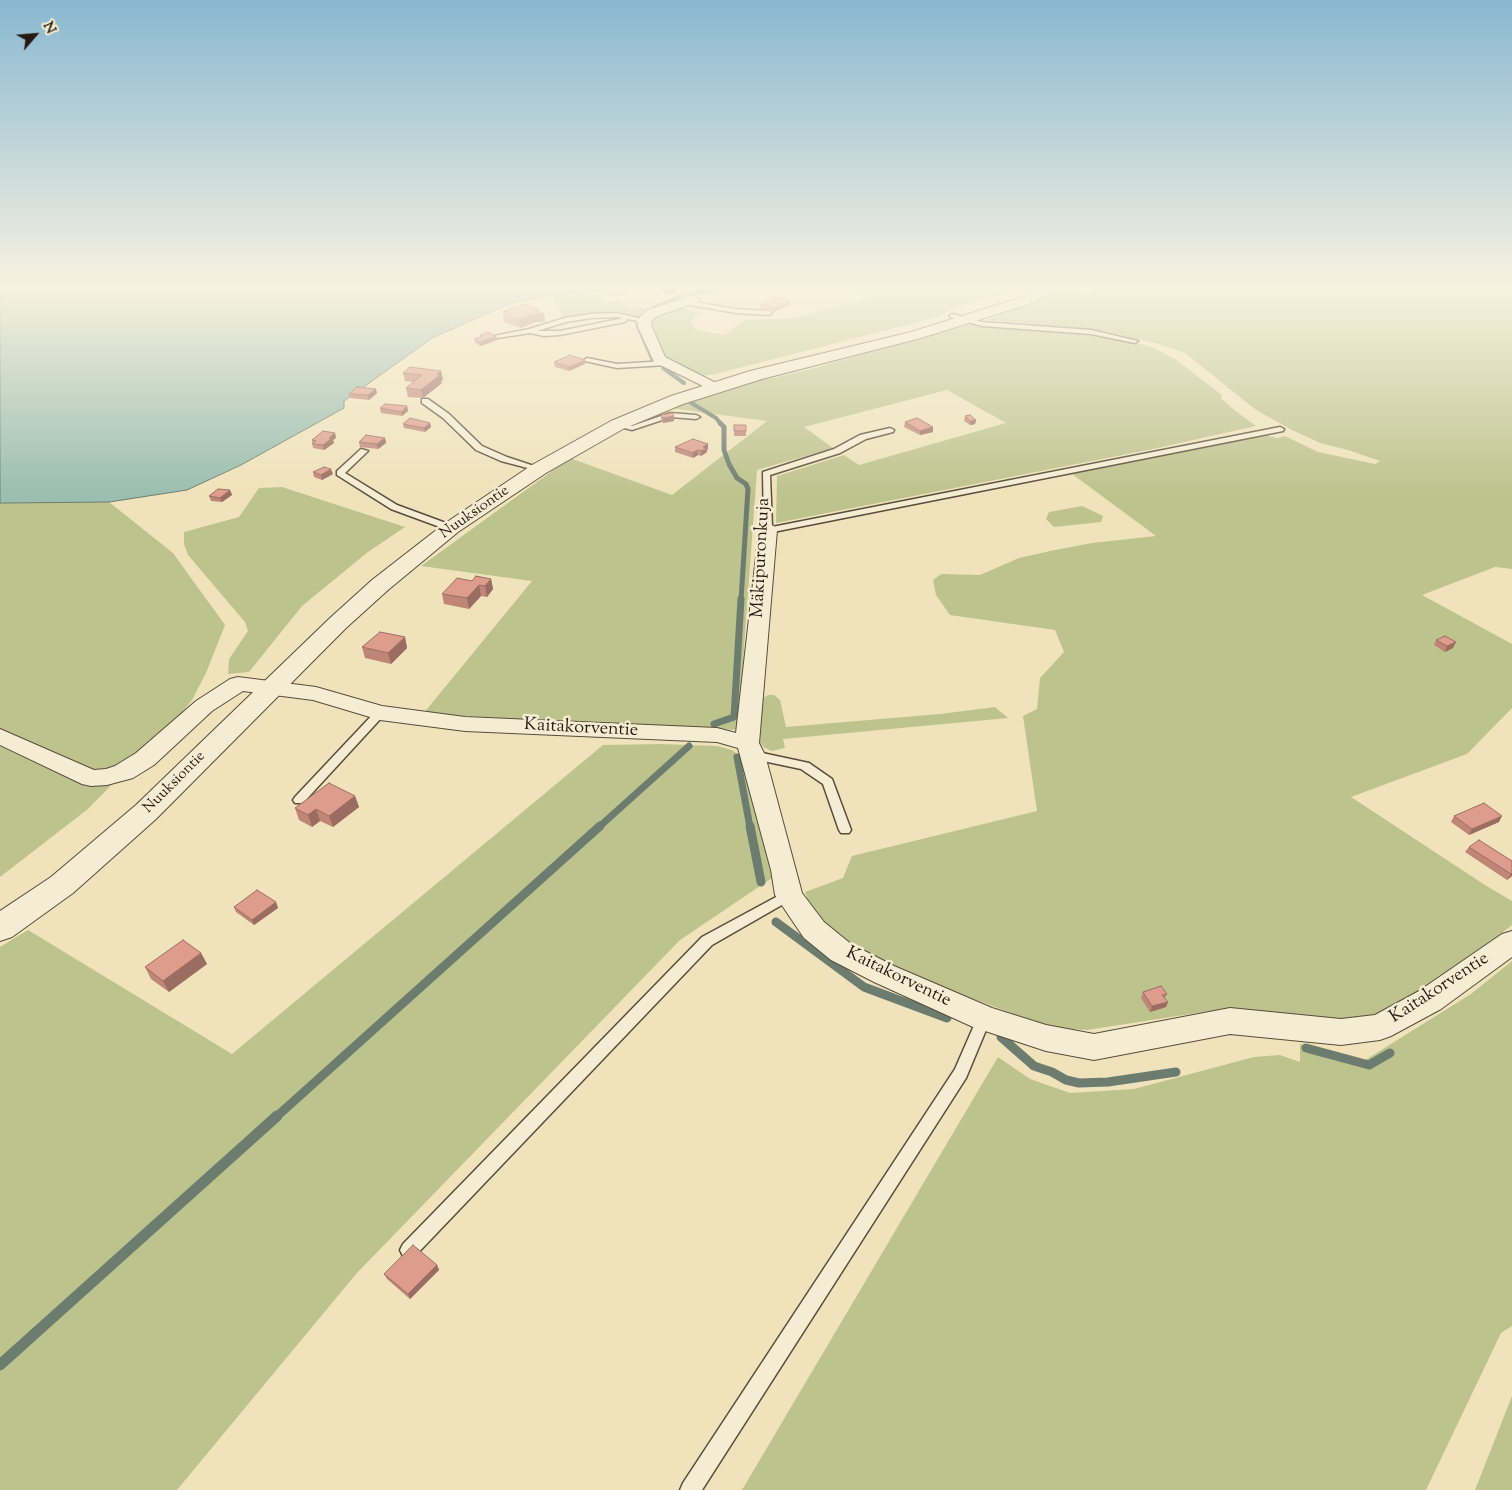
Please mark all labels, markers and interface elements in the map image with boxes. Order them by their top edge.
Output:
north arrow [10,10,60,60]
text: N [37,19,60,38]
street label: Nuuksiontie [437,482,513,544]
street label: Mäkipuronkuja [748,497,776,619]
street label: Kaitakorventie [523,715,639,743]
street label: Nuuksiontie [140,748,210,818]
street label: Kaitakorventie [842,943,954,1013]
street label: Kaitakorventie [1386,949,1494,1029]

